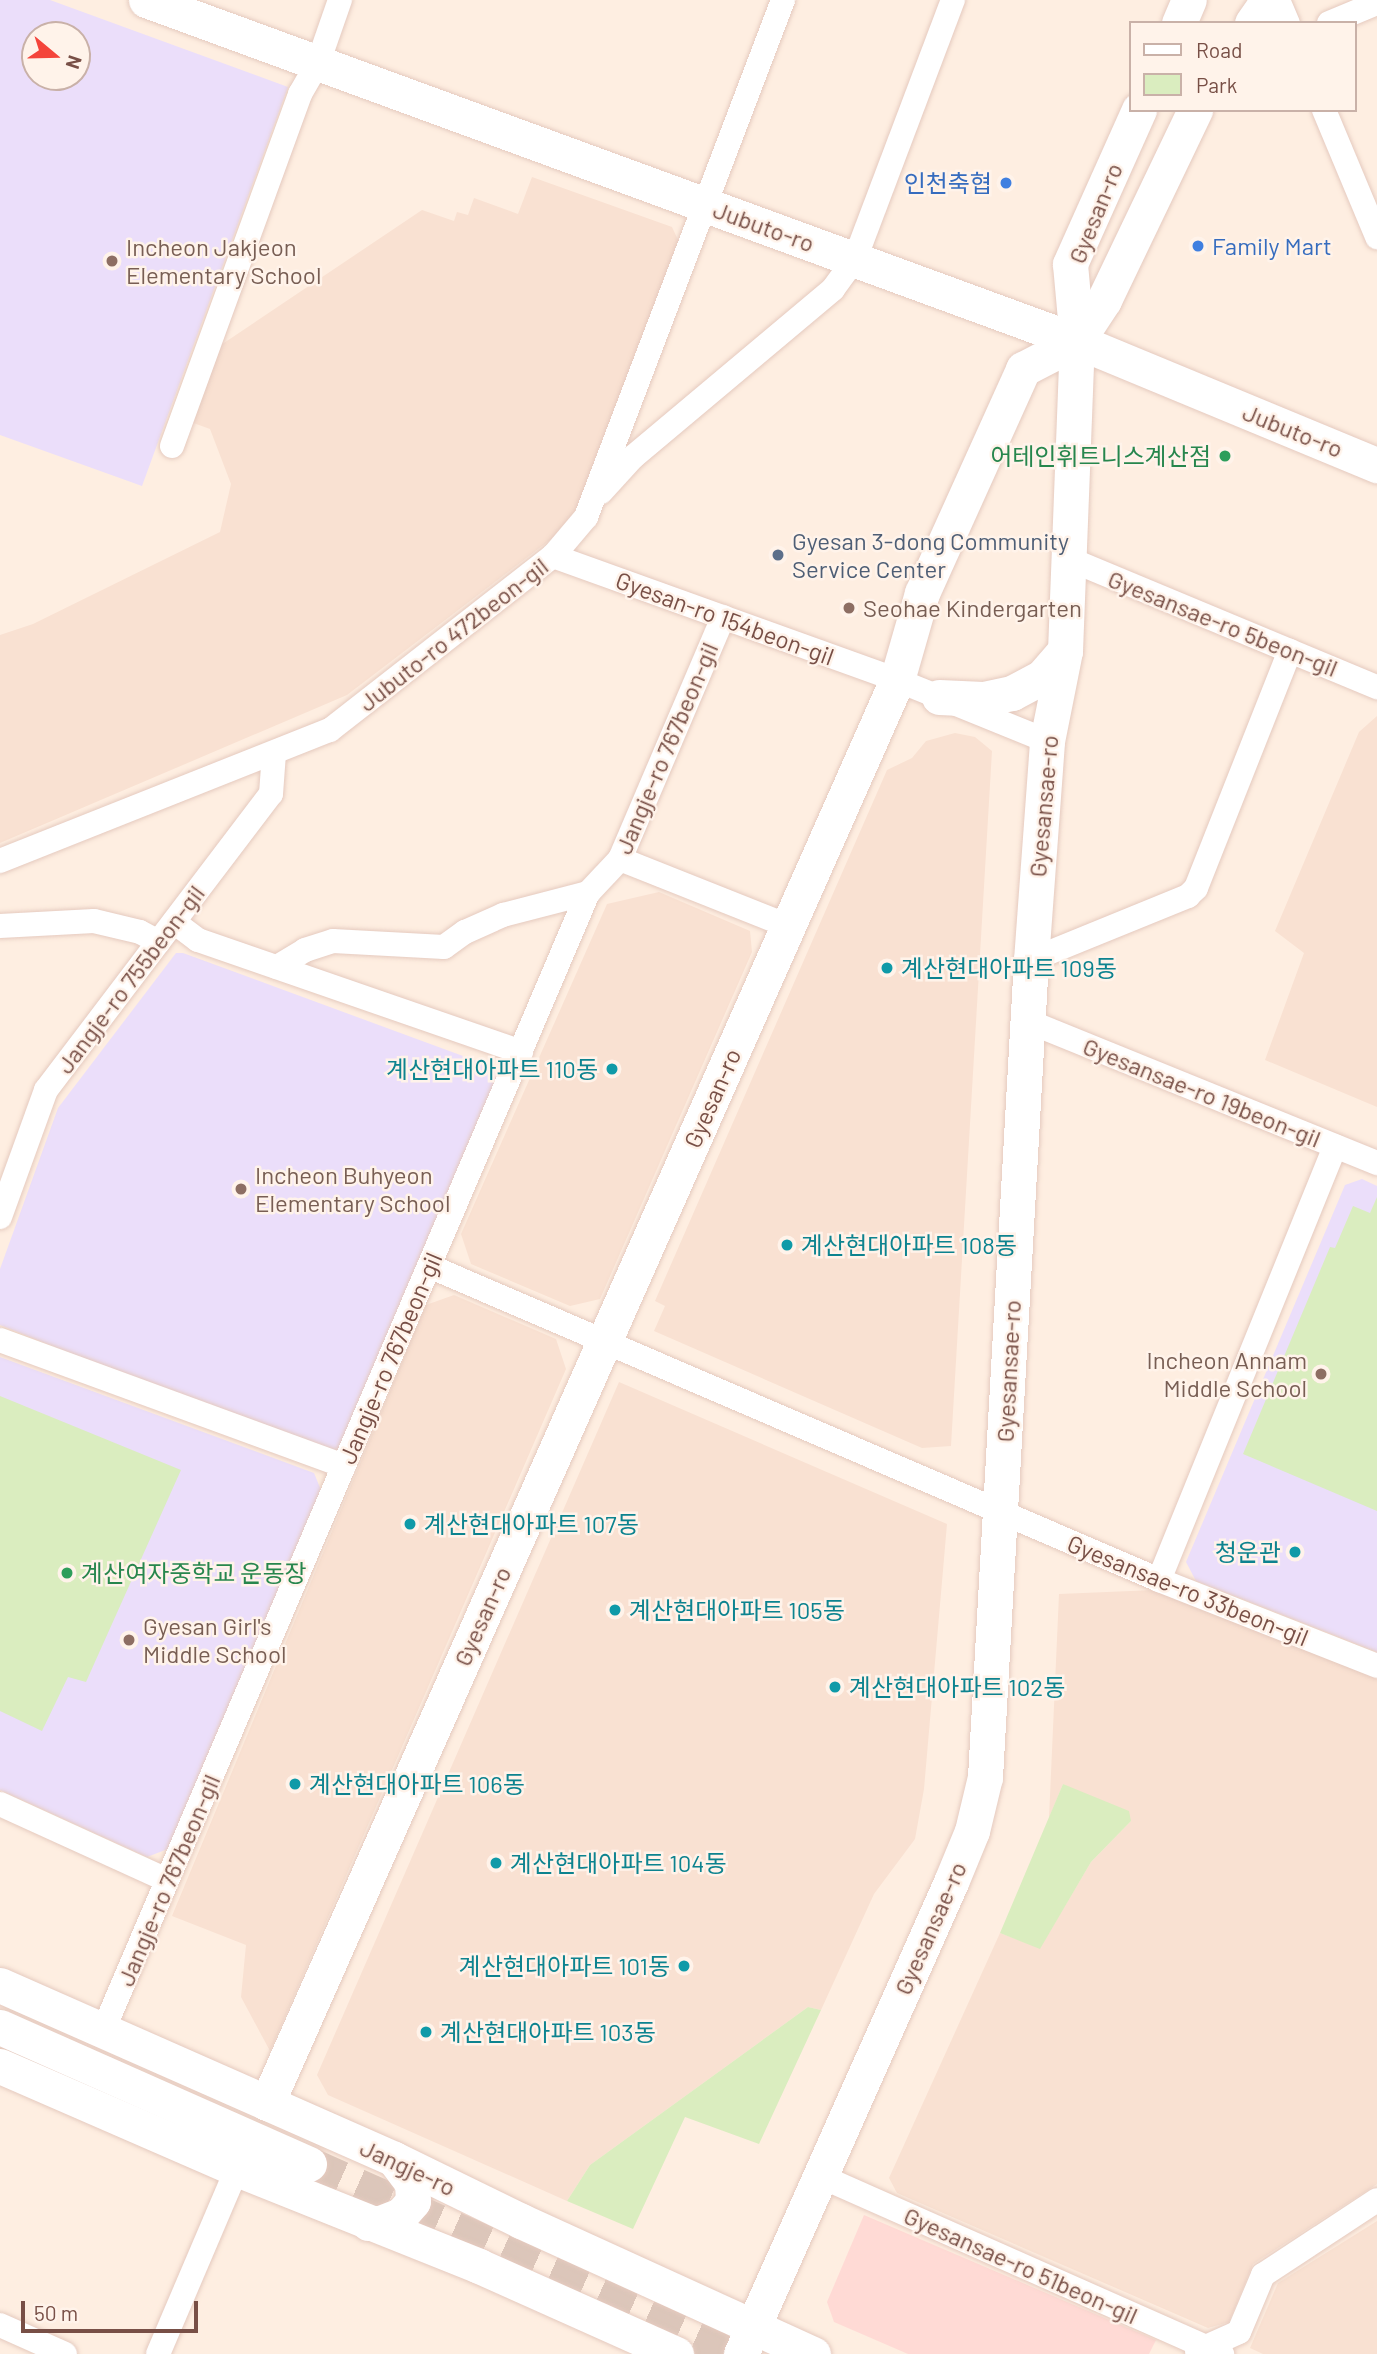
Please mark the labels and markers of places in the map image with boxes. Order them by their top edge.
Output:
place label: 인천축협 [904,169,992,197]
marker: 인천축협 [998,175,1014,191]
place label: Family Mart [1212,232,1332,260]
place label: Incheon Jakjeon Elementary School [126,233,321,289]
marker: Family Mart [1190,238,1206,254]
marker: Incheon Jakjeon Elementary School [104,253,120,269]
place label: 어테인휘트니스계산점 [990,442,1211,470]
marker: 어테인휘트니스계산점 [1217,448,1233,464]
place label: Gyesan 3-dong Community Service Center [792,527,1069,583]
marker: Gyesan 3-dong Community Service Center [770,547,786,563]
place label: Seohae Kindergarten [863,594,1082,622]
marker: Seohae Kindergarten [841,600,857,616]
place label: 계산현대아파트 109동 [901,954,1117,982]
marker: 계산현대아파트 109동 [879,960,895,976]
place label: 계산현대아파트 110동 [386,1055,598,1083]
marker: 계산현대아파트 110동 [604,1061,620,1077]
place label: Incheon Buhyeon Elementary School [255,1161,450,1217]
marker: Incheon Buhyeon Elementary School [233,1181,249,1197]
place label: 계산현대아파트 108동 [801,1231,1017,1259]
marker: 계산현대아파트 108동 [779,1237,795,1253]
place label: Incheon Annam Middle School [1147,1346,1307,1402]
marker: Incheon Annam Middle School [1313,1366,1329,1382]
place label: 계산현대아파트 107동 [424,1510,639,1538]
marker: 계산현대아파트 107동 [402,1516,418,1532]
place label: 청운관 [1215,1538,1281,1566]
marker: 청운관 [1287,1544,1303,1560]
place label: 계산여자중학교 운동장 [81,1559,307,1587]
marker: 계산여자중학교 운동장 [59,1565,75,1581]
place label: 계산현대아파트 105동 [629,1596,845,1624]
marker: 계산현대아파트 105동 [607,1602,623,1618]
place label: Gyesan Girl's Middle School [143,1612,287,1668]
marker: Gyesan Girl's Middle School [121,1632,137,1648]
place label: 계산현대아파트 102동 [849,1673,1065,1701]
marker: 계산현대아파트 102동 [827,1679,843,1695]
place label: 계산현대아파트 106동 [309,1770,525,1798]
marker: 계산현대아파트 106동 [287,1776,303,1792]
place label: 계산현대아파트 104동 [510,1849,727,1877]
marker: 계산현대아파트 104동 [488,1855,504,1871]
place label: 계산현대아파트 101동 [459,1952,670,1980]
marker: 계산현대아파트 101동 [676,1958,692,1974]
place label: 계산현대아파트 103동 [440,2018,656,2046]
marker: 계산현대아파트 103동 [418,2024,434,2040]

